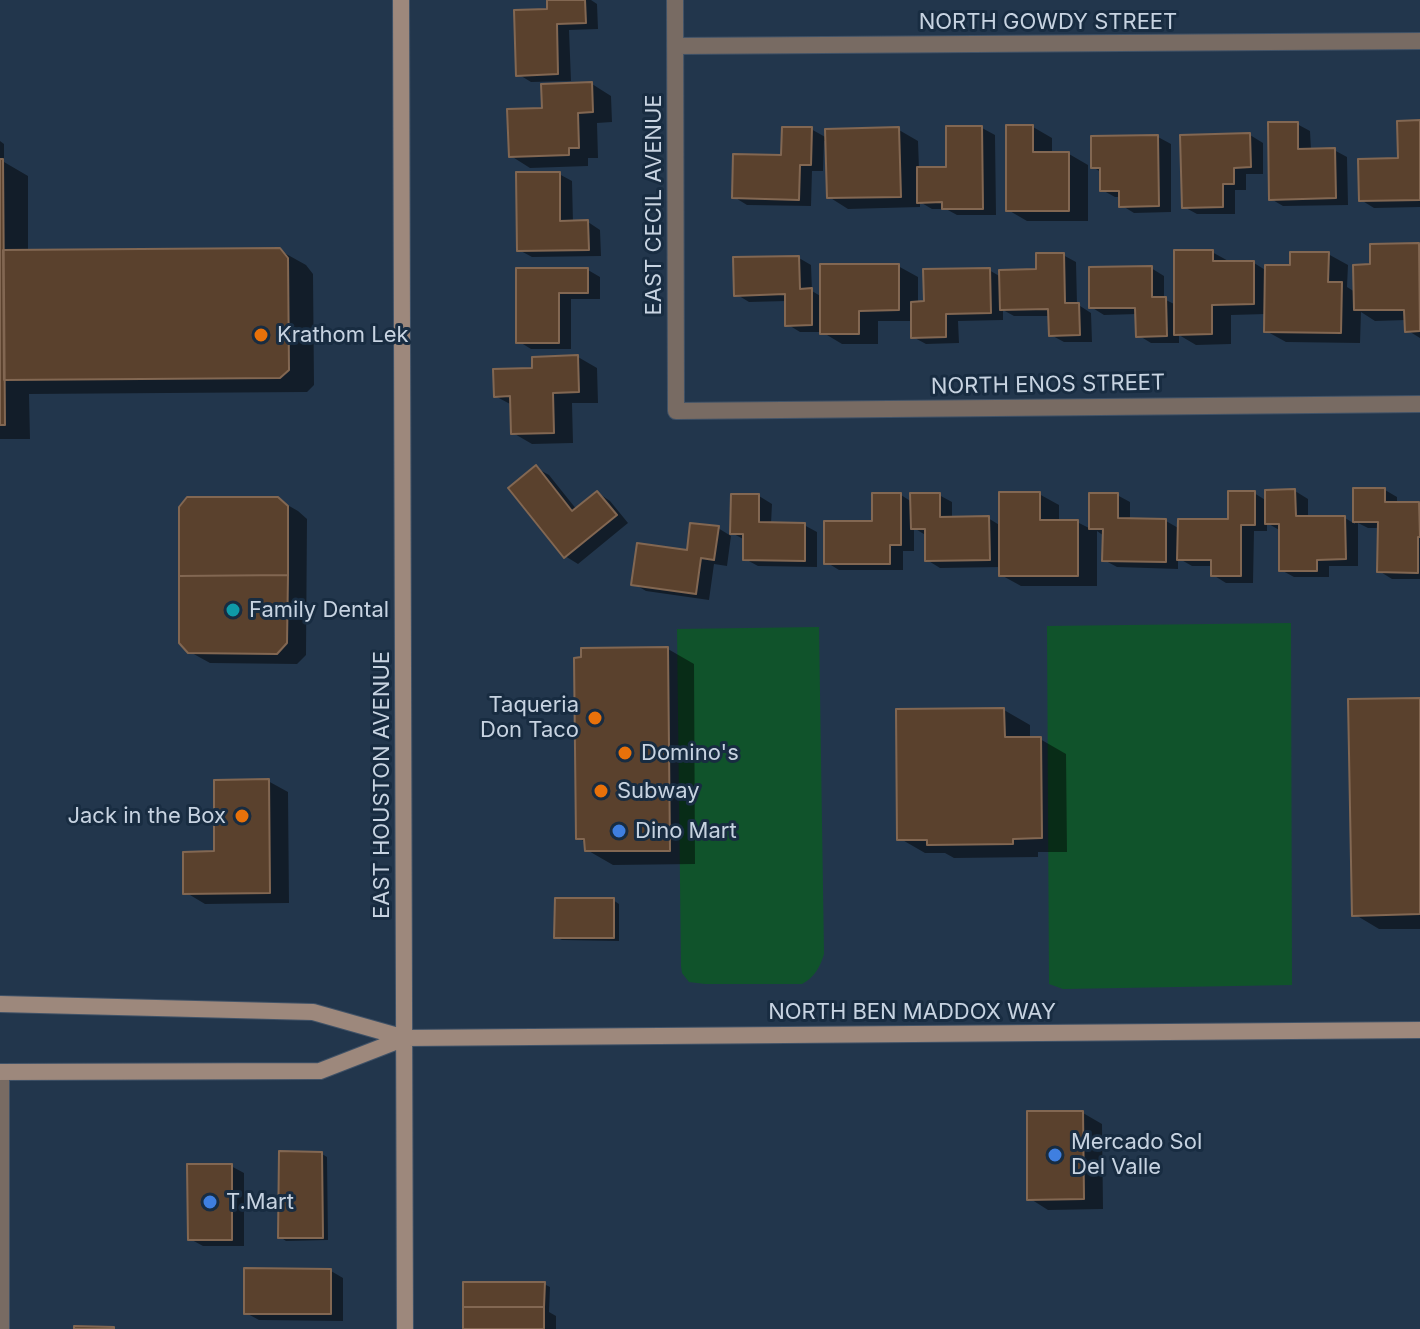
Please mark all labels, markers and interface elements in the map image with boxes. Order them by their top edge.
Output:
street label: NORTH GOWDY STREET [919,9,1177,35]
street label: EAST CECIL AVENUE [641,94,667,316]
place label: Krathom Lek [277,322,409,348]
marker: Krathom Lek [252,326,270,344]
street label: NORTH ENOS STREET [931,370,1165,400]
place label: Family Dental [249,597,389,623]
marker: Family Dental [224,601,242,619]
street label: EAST HOUSTON AVENUE [369,651,395,919]
place label: Taqueria Don Taco [480,692,579,744]
marker: Taqueria Don Taco [586,709,604,727]
place label: Domino's [641,740,739,766]
marker: Domino's [616,744,634,762]
place label: Subway [617,778,700,804]
marker: Subway [592,782,610,800]
place label: Jack in the Box [67,803,226,829]
marker: Jack in the Box [233,807,251,825]
place label: Dino Mart [635,818,737,844]
marker: Dino Mart [610,822,628,840]
street label: NORTH BEN MADDOX WAY [768,999,1056,1025]
place label: Mercado Sol Del Valle [1071,1129,1202,1180]
marker: Mercado Sol Del Valle [1046,1146,1064,1164]
place label: T.Mart [226,1189,294,1215]
marker: T.Mart [201,1193,219,1211]

